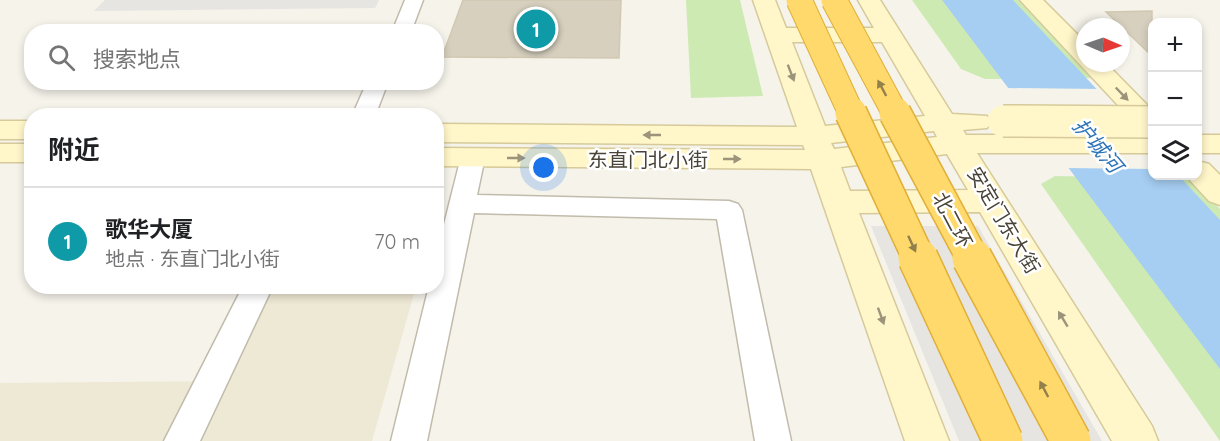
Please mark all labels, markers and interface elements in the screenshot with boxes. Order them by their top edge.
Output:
pin: 1 [516,6,556,51]
north arrow [1076,18,1130,72]
map controls [1148,18,1202,180]
button: + [1148,18,1202,72]
search box [24,24,444,90]
icon: search [45,41,78,74]
text: 搜索地点 [93,45,181,73]
one-way arrow [787,64,796,82]
button: − [1148,72,1202,126]
one-way arrow [877,80,887,97]
one-way arrow [1115,86,1129,100]
water label: 护城河 [1068,113,1131,181]
button: layers [1148,126,1202,180]
one-way arrow [642,130,661,140]
text: 附近 [48,133,100,166]
street label: 东直门北小街 [588,147,708,172]
one-way arrow [506,153,525,162]
your location [529,153,558,182]
one-way arrow [722,154,741,164]
street label: 安定门东大街 [962,162,1046,278]
street label: 北二环 [928,188,978,252]
text: 歌华大厦 [105,215,193,243]
text: 1 [64,229,71,254]
text: 70 m [374,229,420,254]
one-way arrow [907,235,916,252]
text: 地点 · 东直门北小街 [105,246,280,271]
one-way arrow [877,307,887,325]
one-way arrow [1058,311,1069,327]
one-way arrow [1039,381,1049,398]

